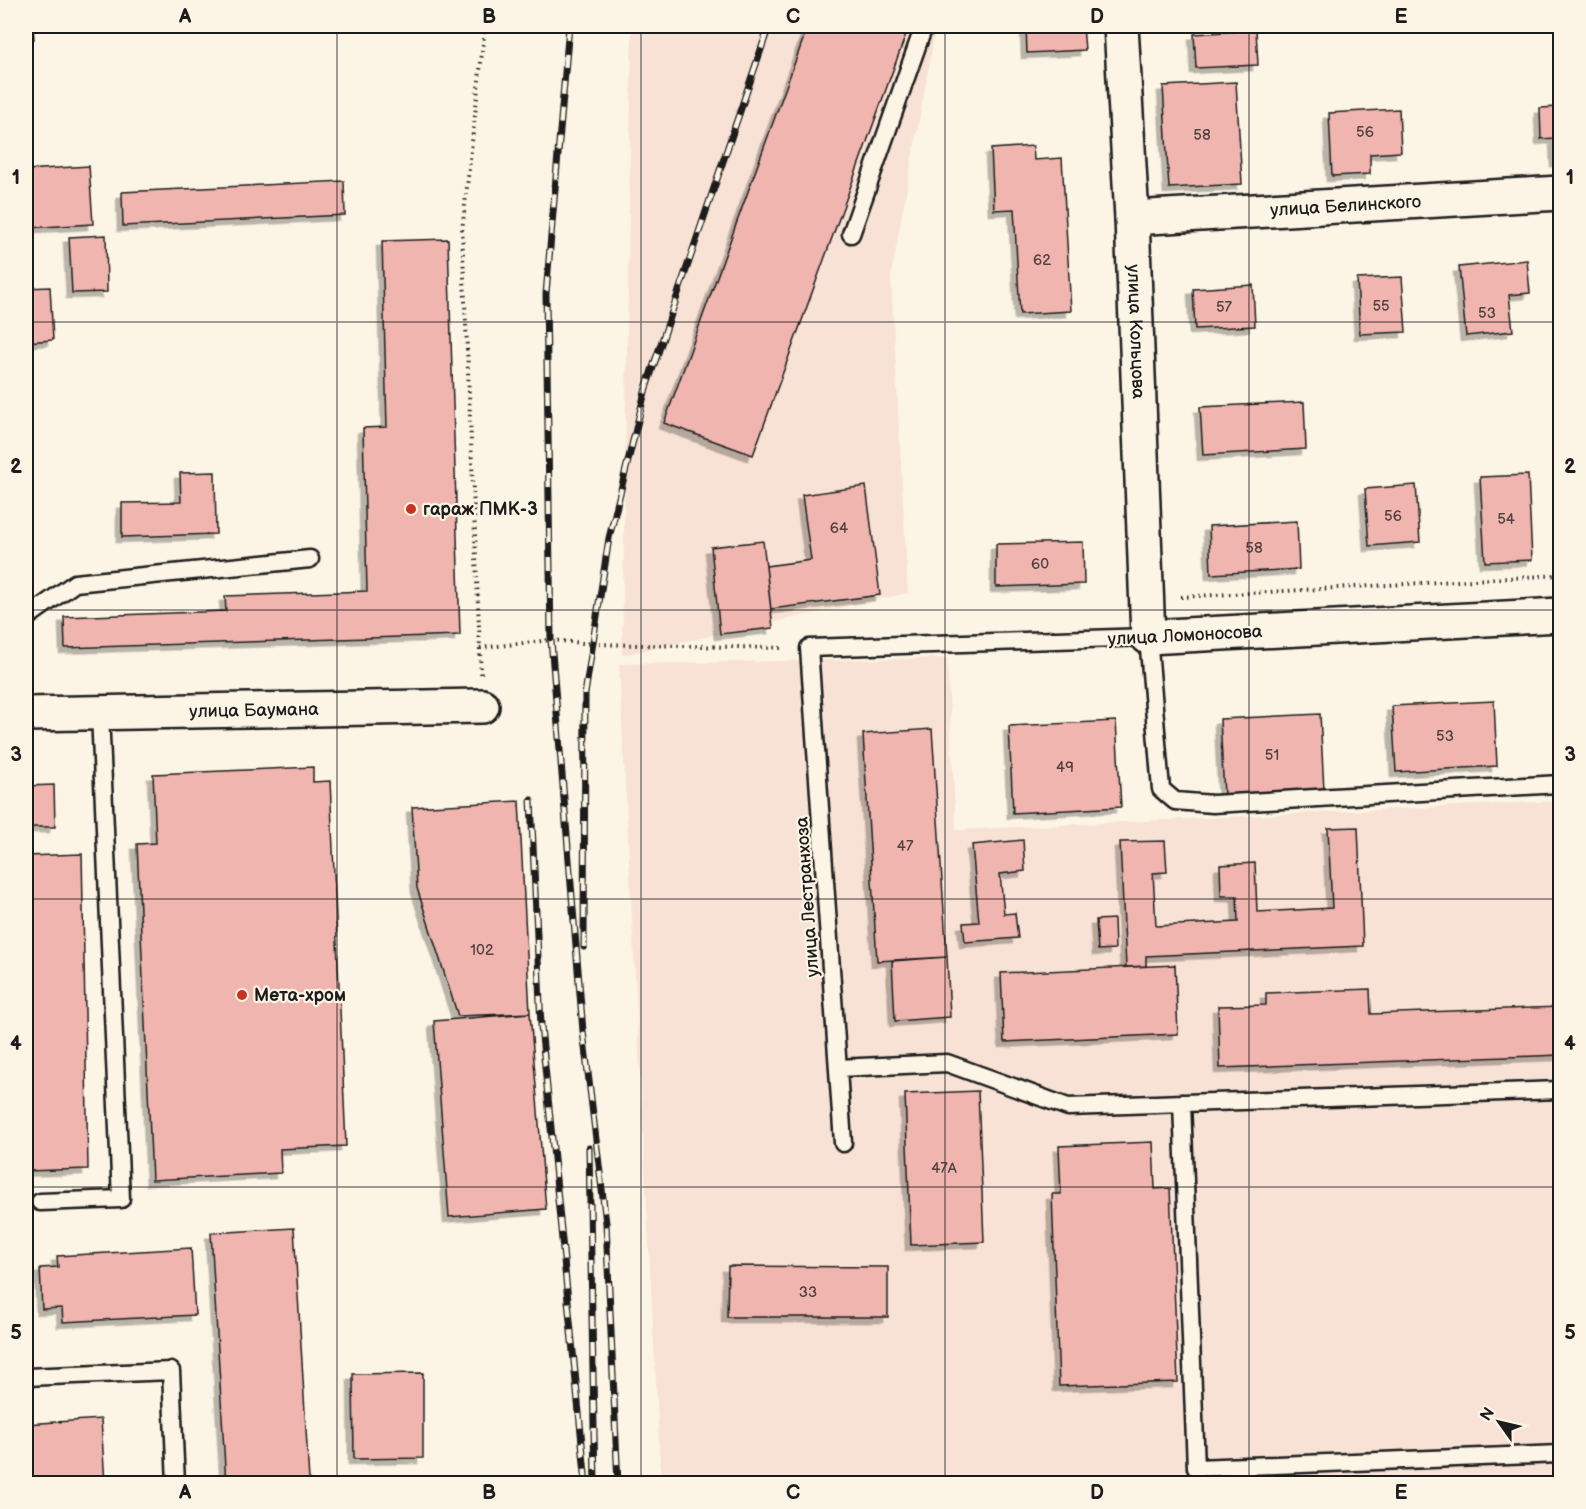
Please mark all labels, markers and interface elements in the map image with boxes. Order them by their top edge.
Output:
text: A [178,5,192,29]
text: B [482,5,496,29]
text: C [786,5,800,29]
text: D [1090,5,1104,29]
text: E [1395,5,1408,29]
house number: 56 [1356,123,1374,142]
house number: 58 [1193,126,1211,145]
text: 1 [12,166,20,190]
text: 1 [1566,166,1574,190]
street label: улица Белинского [1270,191,1422,221]
house number: 62 [1033,251,1051,270]
street label: улица Кольцова [1123,264,1149,400]
house number: 55 [1372,297,1390,316]
house number: 57 [1216,298,1233,317]
house number: 53 [1478,304,1496,323]
text: 2 [10,455,22,479]
text: 2 [1564,455,1576,479]
place label: гараж ПМК-3 [423,499,538,520]
marker: гараж ПМК-3 [404,502,418,516]
house number: 56 [1384,507,1402,526]
house number: 54 [1497,510,1515,529]
house number: 64 [830,519,848,538]
house number: 58 [1245,539,1263,558]
house number: 60 [1031,555,1049,574]
street label: улица Ломоносова [1107,621,1263,650]
street label: улица Баумана [189,699,319,722]
house number: 53 [1436,727,1454,746]
text: 3 [10,743,22,767]
text: 3 [1564,743,1576,767]
house number: 51 [1265,746,1279,765]
house number: 49 [1056,758,1074,777]
street label: улица Лестранхоза [791,816,824,978]
house number: 47 [897,837,914,856]
house number: 102 [470,941,494,960]
place label: Мета-хром [254,985,346,1006]
marker: Мета-хром [235,988,249,1002]
text: 4 [10,1032,22,1056]
text: 4 [1564,1032,1576,1056]
house number: 47А [931,1159,958,1178]
house number: 33 [799,1283,817,1302]
text: 5 [10,1321,22,1345]
text: 5 [1564,1321,1576,1345]
north arrow [1469,1392,1529,1452]
text: N [1477,1404,1499,1425]
text: A [178,1481,192,1505]
text: B [482,1481,496,1505]
text: C [786,1481,800,1505]
text: D [1090,1481,1104,1505]
text: E [1395,1481,1408,1505]

